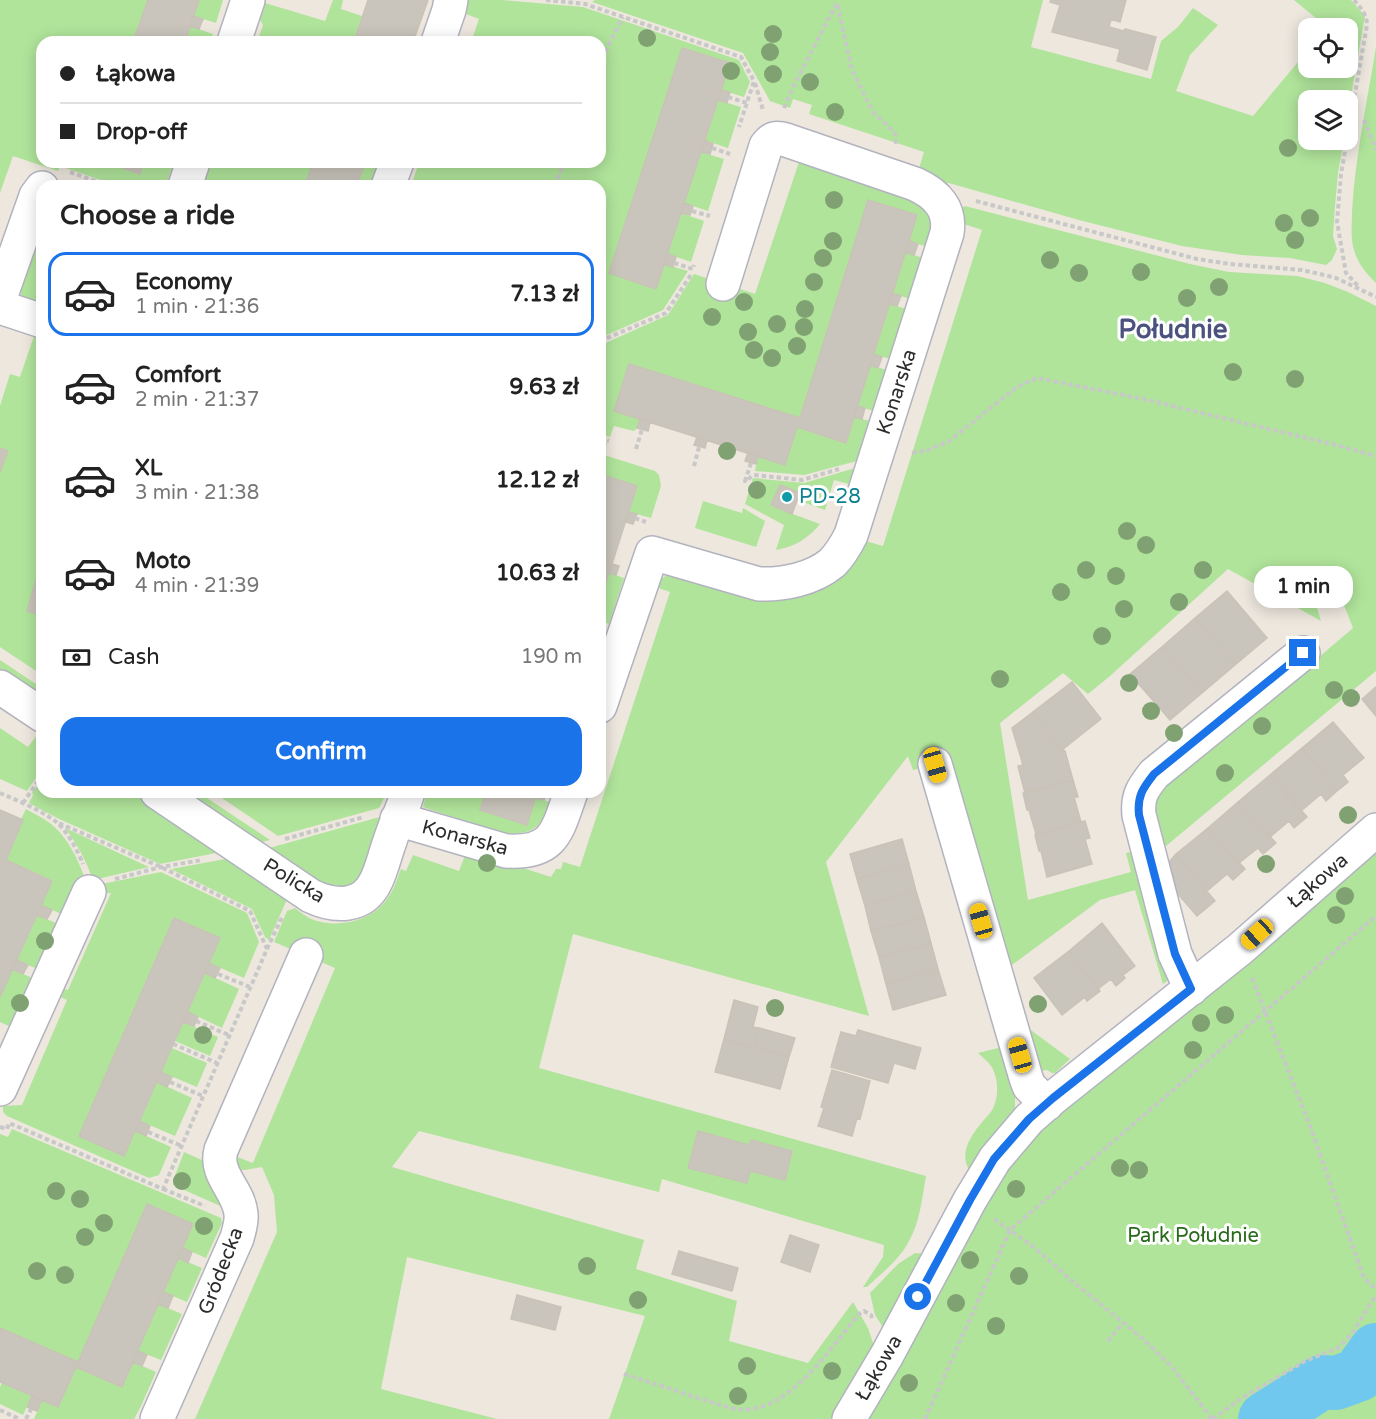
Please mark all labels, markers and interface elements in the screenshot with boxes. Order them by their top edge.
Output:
map controls [1298,18,1358,150]
button: locate [1298,18,1358,78]
text: Łąkowa [96,61,176,87]
button: layers [1298,90,1358,150]
text: Drop-off [96,119,187,145]
text: Choose a ride [60,199,235,232]
icon: car [63,267,117,321]
text: Economy [135,269,232,295]
text: 7.13 zł [511,281,579,307]
text: 1 min · 21:36 [135,295,259,319]
district label: Południe [1119,314,1228,345]
street label: Konarska [872,346,922,438]
icon: car [63,360,117,414]
text: Comfort [135,362,221,388]
text: 9.63 zł [509,374,579,400]
text: 2 min · 21:37 [135,388,259,412]
icon: car [63,453,117,507]
text: XL [135,455,162,481]
text: 12.12 zł [496,467,579,493]
text: 3 min · 21:38 [135,481,259,505]
place label: PD-28 [799,485,861,509]
marker: PD-28 [780,490,794,504]
icon: car [63,546,117,600]
text: Moto [135,548,191,574]
text: 10.63 zł [496,560,579,586]
callout: 1 min [1254,566,1352,608]
text: 4 min · 21:39 [135,574,259,598]
text: 1 min [1277,575,1330,599]
route end [1289,639,1316,666]
icon: cash [60,641,93,674]
text: Cash [108,644,160,670]
text: 190 m [521,645,582,669]
button: Confirm [60,717,582,786]
car [921,745,949,785]
street label: Konarska [419,815,511,861]
street label: Łąkowa [1283,848,1353,914]
street label: Policka [259,853,329,909]
car [967,901,995,941]
car [1238,915,1276,953]
car [1006,1035,1034,1075]
street label: Gródecka [193,1224,249,1318]
park label: Park Południe [1127,1224,1259,1248]
route start [904,1283,931,1310]
street label: Łąkowa [851,1331,907,1405]

